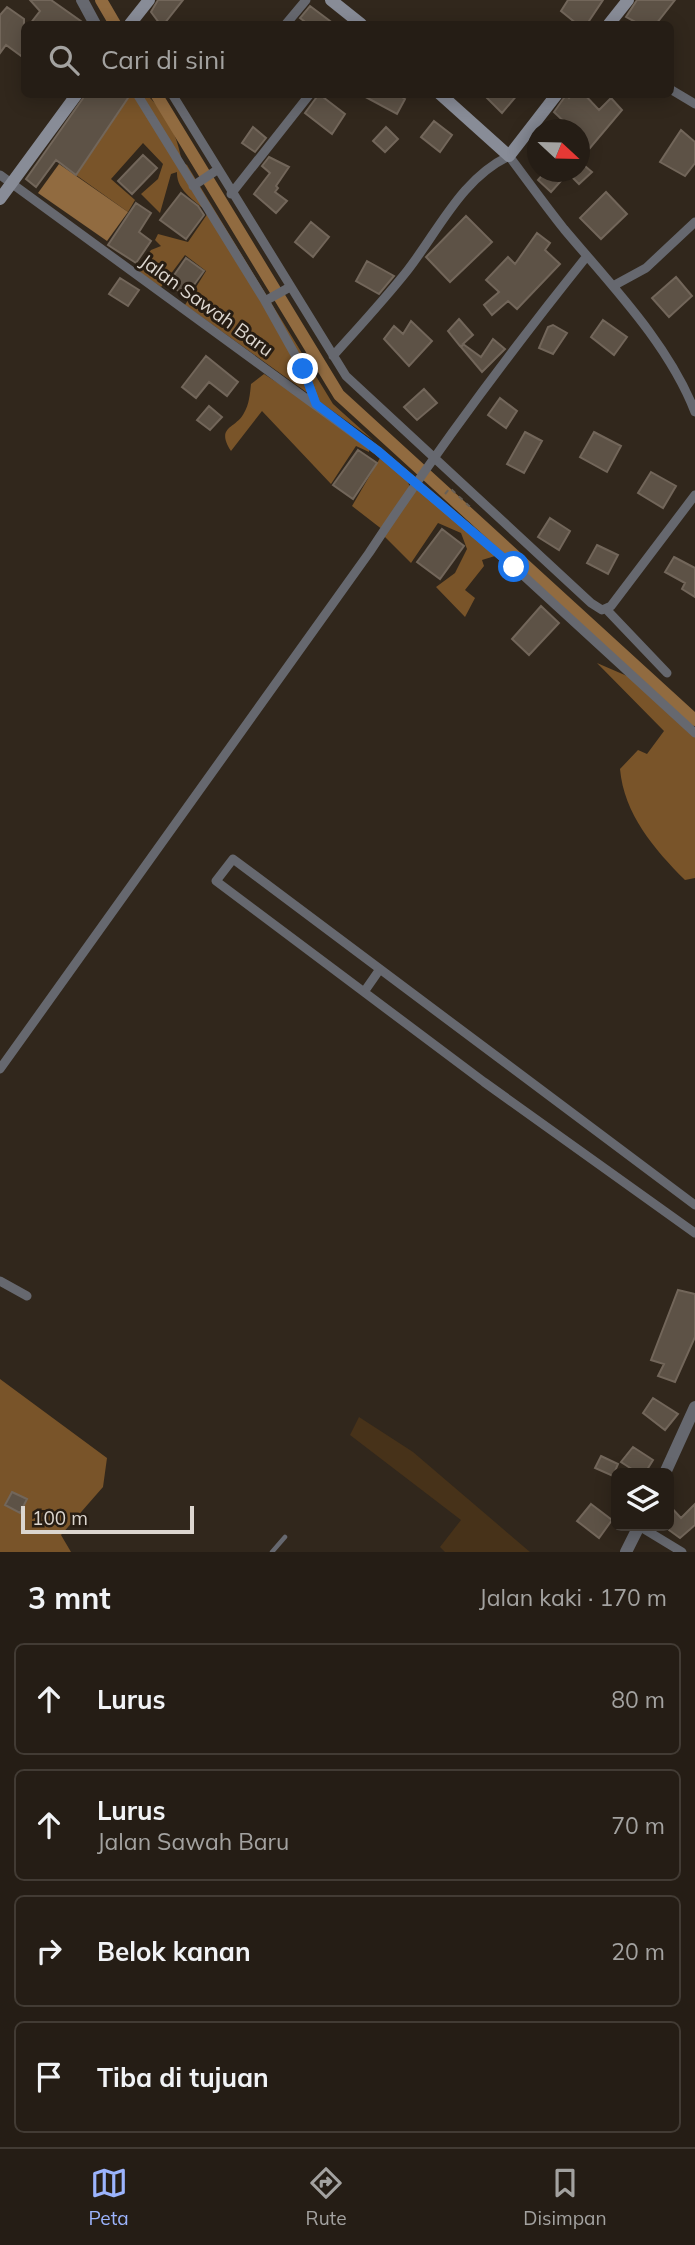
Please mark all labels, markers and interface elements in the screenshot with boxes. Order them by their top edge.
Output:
search box [21,21,674,98]
icon: search [45,41,83,79]
text: Cari di sini [101,43,225,76]
north arrow [527,119,590,182]
street label: Jalan Sawah Baru [136,249,278,361]
route end [287,353,318,384]
route start [498,551,529,582]
map controls [611,1468,674,1531]
button: layers [611,1468,674,1531]
scale bar [21,1503,194,1535]
text: 100 m [32,1506,88,1530]
text: 3 mnt [28,1579,111,1617]
text: Jalan kaki · 170 m [479,1583,667,1612]
icon: ahead [30,1680,68,1718]
text: Lurus [97,1683,166,1716]
text: 80 m [611,1685,665,1714]
text: Lurus [97,1794,166,1827]
icon: ahead [30,1806,68,1844]
text: 70 m [611,1811,665,1840]
text: Jalan Sawah Baru [97,1827,289,1856]
icon: right [30,1932,68,1970]
text: Belok kanan [97,1935,251,1968]
text: 20 m [611,1937,665,1966]
icon: arrive [30,2058,68,2096]
text: Tiba di tujuan [97,2061,269,2094]
tab: Peta [88,2164,129,2230]
tab: Rute [306,2164,347,2230]
tab: Disimpan [523,2164,607,2230]

